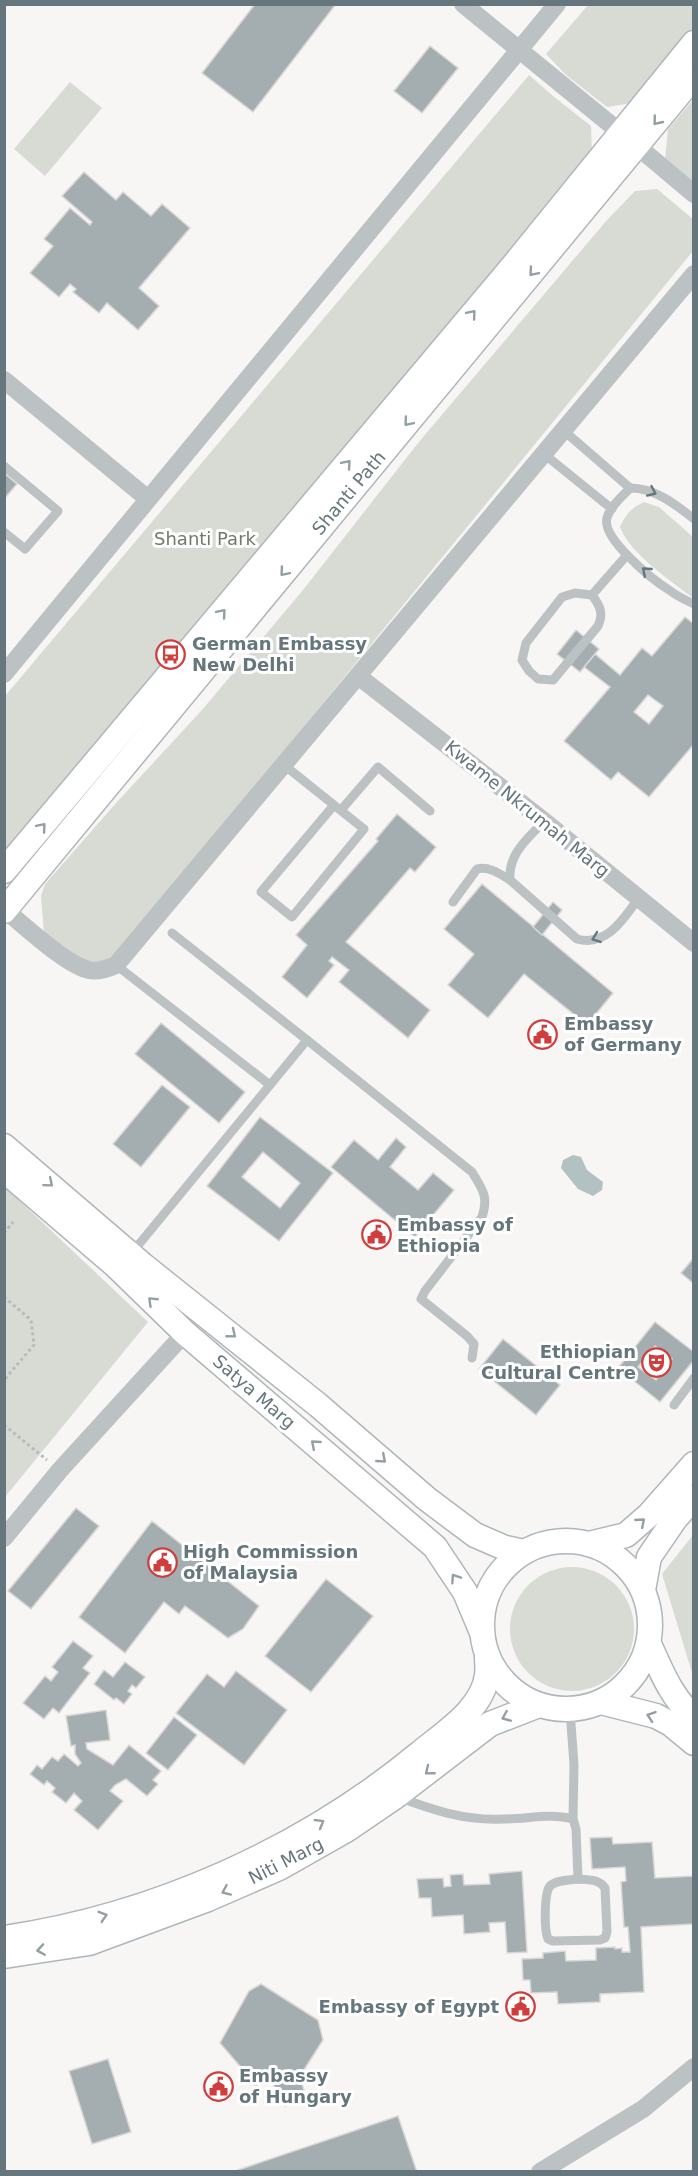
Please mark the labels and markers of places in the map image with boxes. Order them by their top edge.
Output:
place label: German Embassy New Delhi [192,633,367,675]
bus stop icon: German Embassy New Delhi [155,638,187,670]
place label: Embassy of Germany [564,1013,682,1055]
public building icon: Embassy of Germany [527,1018,559,1050]
place label: Embassy of Ethiopia [397,1214,513,1256]
public building icon: Embassy of Ethiopia [360,1219,392,1251]
place label: Ethiopian Cultural Centre [481,1341,636,1383]
theatre icon: Ethiopian Cultural Centre [641,1346,673,1378]
place label: High Commission of Malaysia [183,1541,358,1583]
public building icon: High Commission of Malaysia [146,1546,178,1578]
public building icon: Embassy of Egypt [504,1991,536,2023]
place label: Embassy of Egypt [319,1996,499,2017]
place label: Embassy of Hungary [239,2065,352,2107]
public building icon: Embassy of Hungary [202,2070,234,2102]

